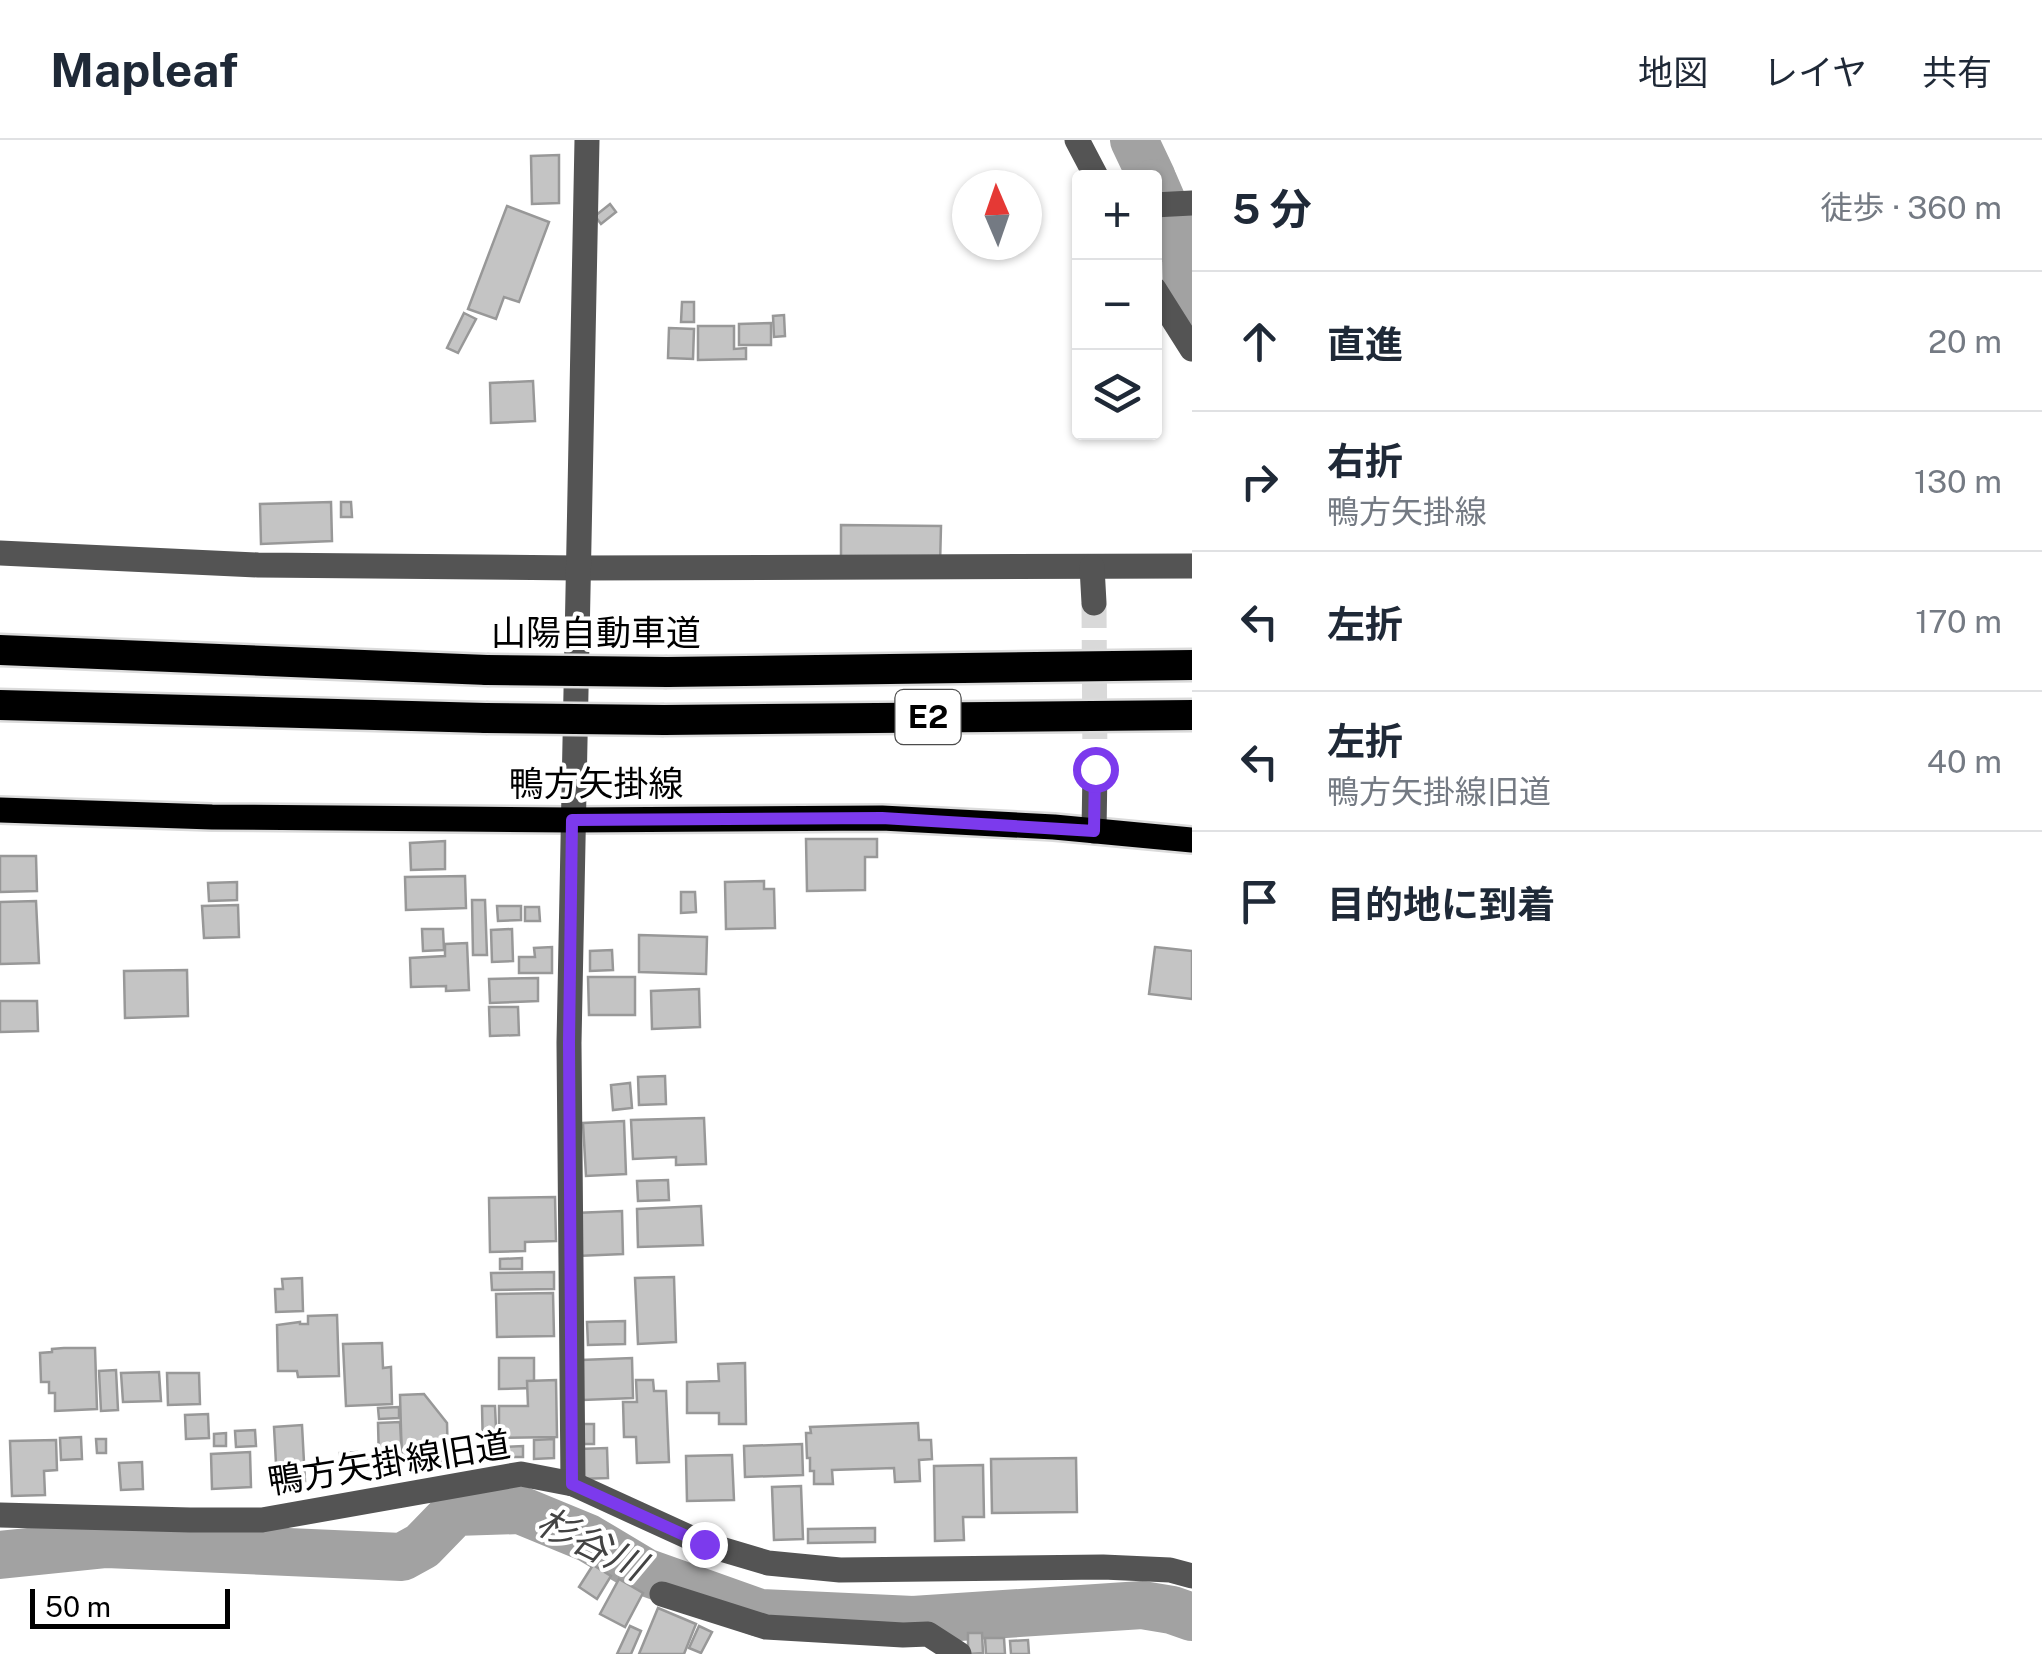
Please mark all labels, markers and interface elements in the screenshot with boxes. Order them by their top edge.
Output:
text: Mapleaf [50,41,238,98]
text: 地図 [1638,52,1708,93]
text: レイヤ [1763,52,1867,93]
text: 共有 [1922,52,1992,93]
north arrow [952,170,1042,260]
map controls [1072,170,1162,440]
button: + [1072,170,1162,260]
text: 5 分 [1232,184,1312,233]
text: 徒歩 · 360 m [1821,189,2002,226]
button: − [1072,260,1162,350]
icon: ahead [1232,314,1287,369]
text: 直進 [1327,322,1403,367]
text: 20 m [1928,323,2002,360]
button: layers [1072,350,1162,440]
text: 右折 [1327,439,1403,484]
icon: right [1232,454,1287,509]
text: 130 m [1914,463,2002,500]
text: 鴨方矢掛線 [1327,493,1487,530]
icon: left [1232,594,1287,649]
text: 左折 [1327,602,1403,647]
text: 170 m [1915,603,2002,640]
street label: 山陽自動車道 [491,612,701,653]
road number: E2 [896,690,960,744]
text: 左折 [1327,719,1403,764]
icon: left [1232,734,1287,789]
text: 40 m [1927,743,2002,780]
route start [1073,747,1119,793]
street label: 鴨方矢掛線 [508,763,684,804]
text: 鴨方矢掛線旧道 [1327,773,1551,810]
icon: arrive [1232,874,1287,929]
text: 目的地に到着 [1327,882,1555,927]
street label: 鴨方矢掛線旧道 [265,1423,513,1502]
water label: 杉谷川 [530,1498,656,1591]
route end [682,1522,728,1568]
scale bar [30,1584,230,1628]
text: 50 m [45,1590,111,1623]

